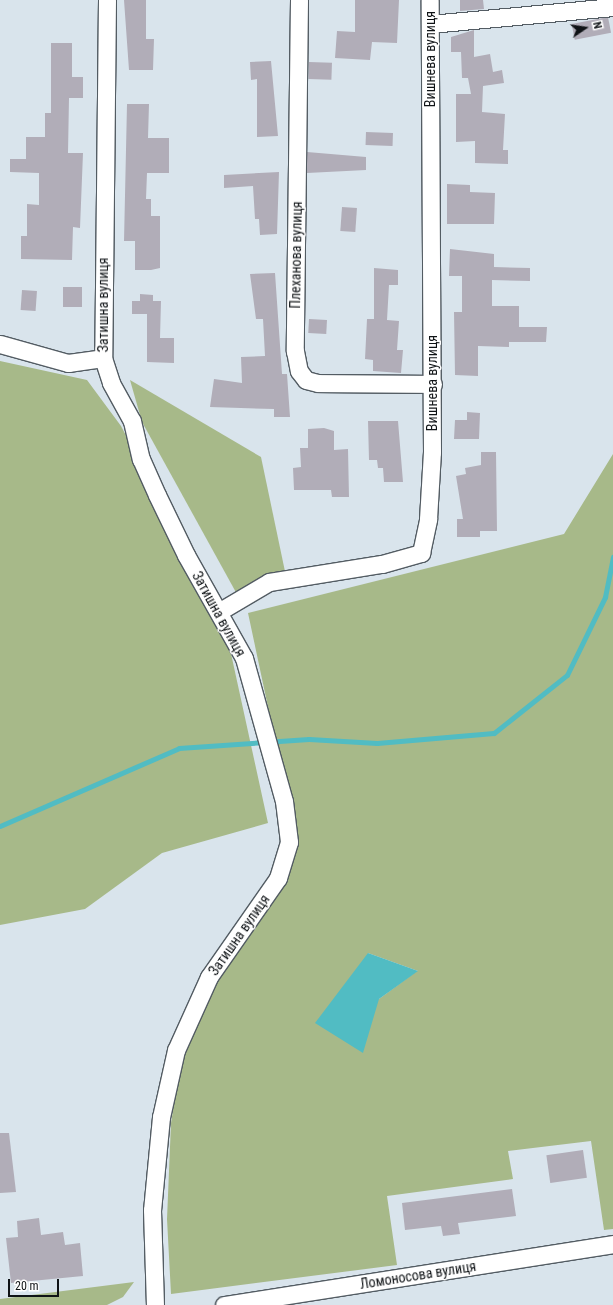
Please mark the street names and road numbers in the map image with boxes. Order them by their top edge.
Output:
street label: Вишнева вулиця [422,11,438,107]
street label: Плеханова вулиця [287,201,305,309]
street label: Затишна вулиця [95,258,111,352]
street label: Вишнева вулиця [424,335,440,431]
street label: Затишна вулиця [189,568,249,660]
street label: Затишна вулиця [205,891,273,979]
street label: Ломоносова вулиця [359,1258,477,1292]

